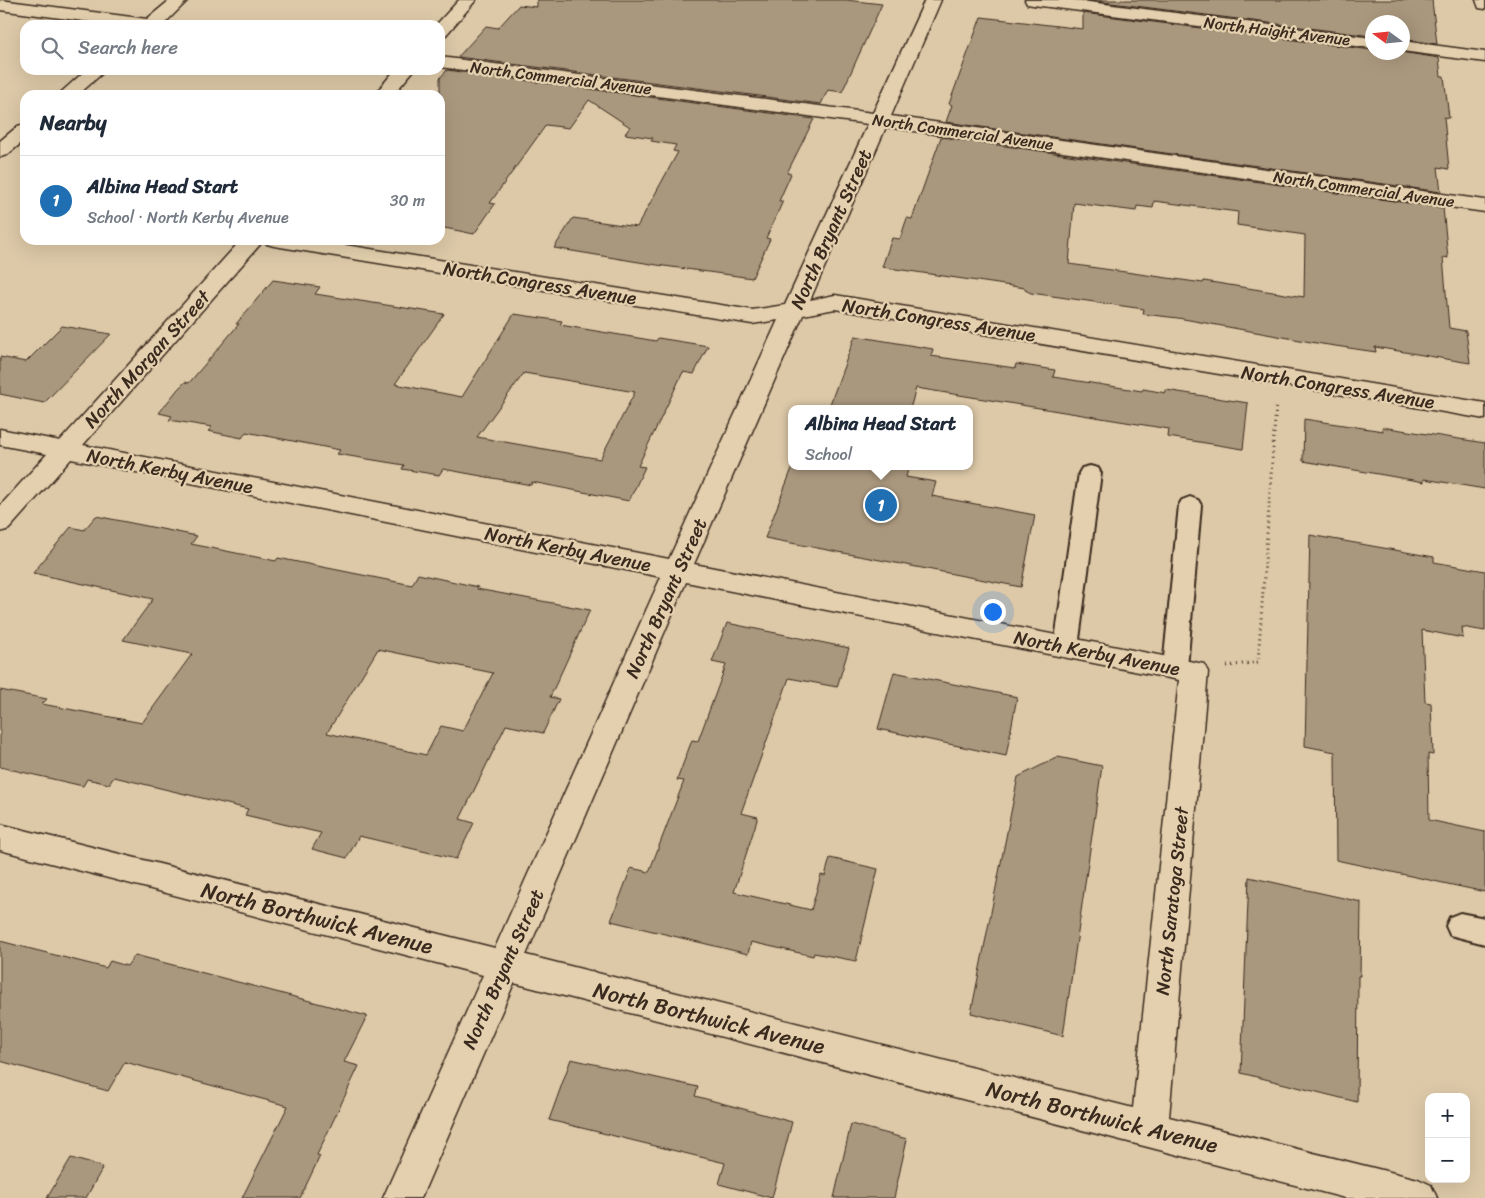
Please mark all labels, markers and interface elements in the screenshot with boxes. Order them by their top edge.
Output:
street label: North Haight Avenue [1202,8,1352,54]
north arrow [1365,15,1410,60]
search box [20,20,445,75]
text: Search here [78,31,178,64]
icon: search [38,34,66,62]
street label: North Commercial Avenue [469,52,653,104]
text: Nearby [40,104,106,142]
street label: North Commercial Avenue [871,105,1055,159]
street label: North Bryant Street [781,143,881,315]
street label: North Commercial Avenue [1272,162,1456,216]
text: Albina Head Start [87,170,238,203]
text: 1 [53,186,59,215]
text: 30 m [390,186,425,215]
text: School · North Kerby Avenue [87,203,289,232]
street label: North Congress Avenue [441,251,639,315]
street label: North Morgan Street [75,281,219,436]
street label: North Congress Avenue [840,288,1038,352]
street label: North Congress Avenue [1239,355,1437,419]
popup [788,405,973,470]
text: Albina Head Start [805,407,956,440]
street label: North Kerby Avenue [84,439,256,503]
text: School [805,440,852,469]
pin: 1 [865,486,897,524]
street label: North Bryant Street [616,512,716,684]
street label: North Kerby Avenue [482,517,654,581]
your location [980,599,1006,625]
street label: North Kerby Avenue [1011,621,1183,685]
street label: North Saratoga Street [1146,804,1198,997]
street label: North Borthwick Avenue [197,870,437,966]
street label: North Bryant Street [453,883,553,1055]
street label: North Borthwick Avenue [589,970,829,1066]
street label: North Borthwick Avenue [982,1069,1222,1165]
map controls [1425,1093,1470,1183]
button: + [1425,1093,1470,1138]
button: − [1425,1138,1470,1183]

